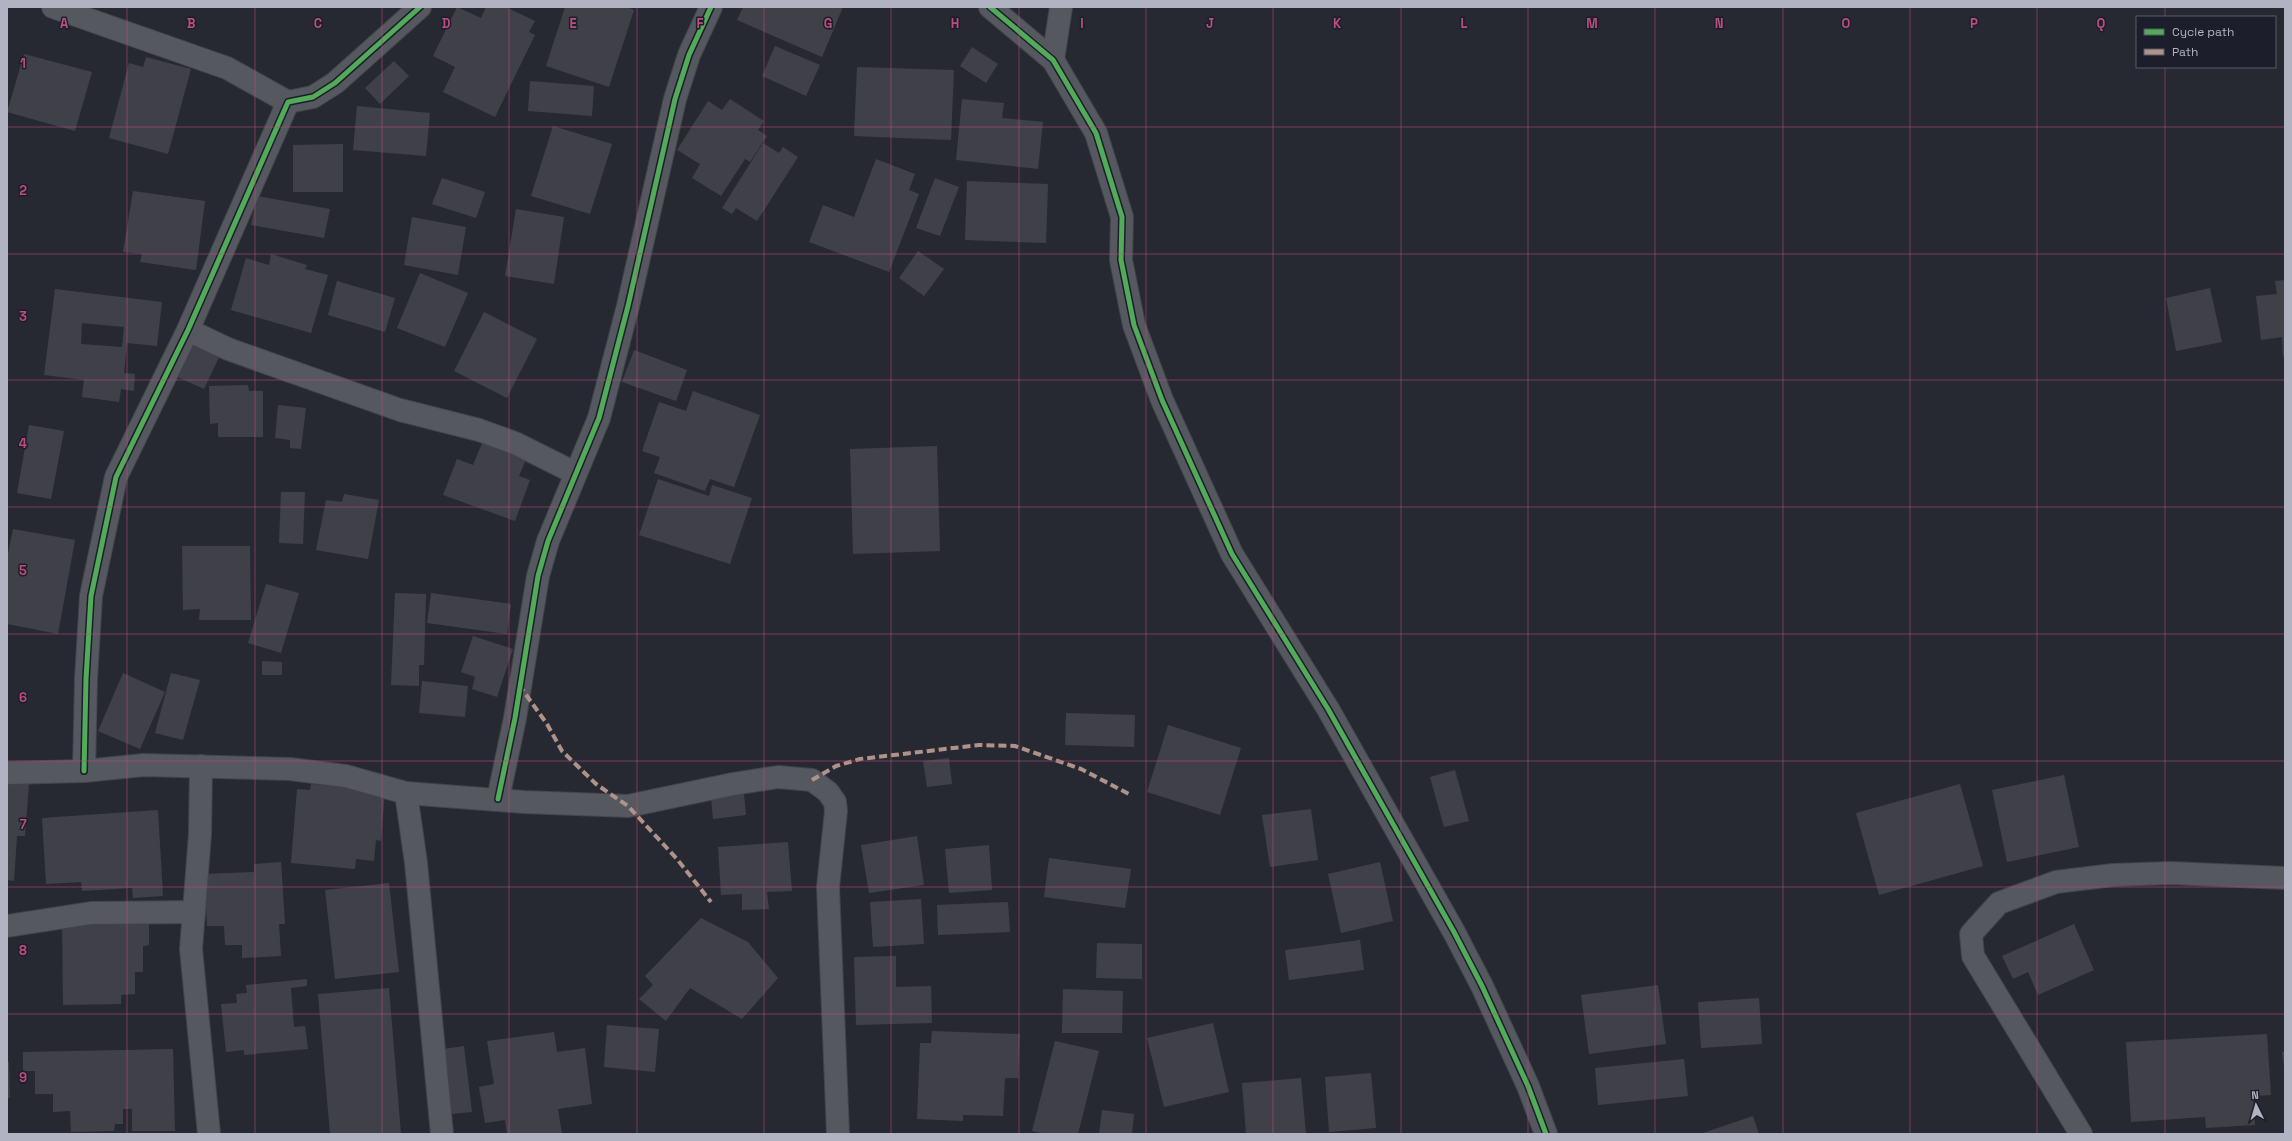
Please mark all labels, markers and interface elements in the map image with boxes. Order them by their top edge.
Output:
text: A [60,15,69,32]
text: B [187,15,196,32]
text: C [314,15,322,32]
text: D [442,15,451,32]
text: E [569,15,577,32]
text: F [697,15,704,32]
text: G [824,15,832,32]
text: H [951,15,959,32]
text: I [1080,15,1084,32]
text: J [1206,15,1214,32]
text: K [1333,15,1342,32]
text: L [1460,15,1468,32]
text: M [1586,15,1598,32]
text: N [1715,15,1723,32]
text: O [1842,15,1851,32]
text: P [1970,15,1978,32]
text: Q [2097,15,2106,32]
legend [2136,16,2276,68]
text: Cycle path [2172,24,2234,40]
text: Path [2172,44,2198,60]
text: 1 [20,55,26,72]
text: 2 [19,182,27,199]
text: 3 [19,308,27,325]
text: 4 [19,435,27,452]
text: 5 [19,562,27,579]
text: 6 [19,689,27,706]
text: 7 [19,816,27,833]
text: 8 [19,942,27,959]
text: 9 [19,1069,27,1086]
north arrow [2236,1085,2276,1125]
text: N [2251,1088,2259,1102]

